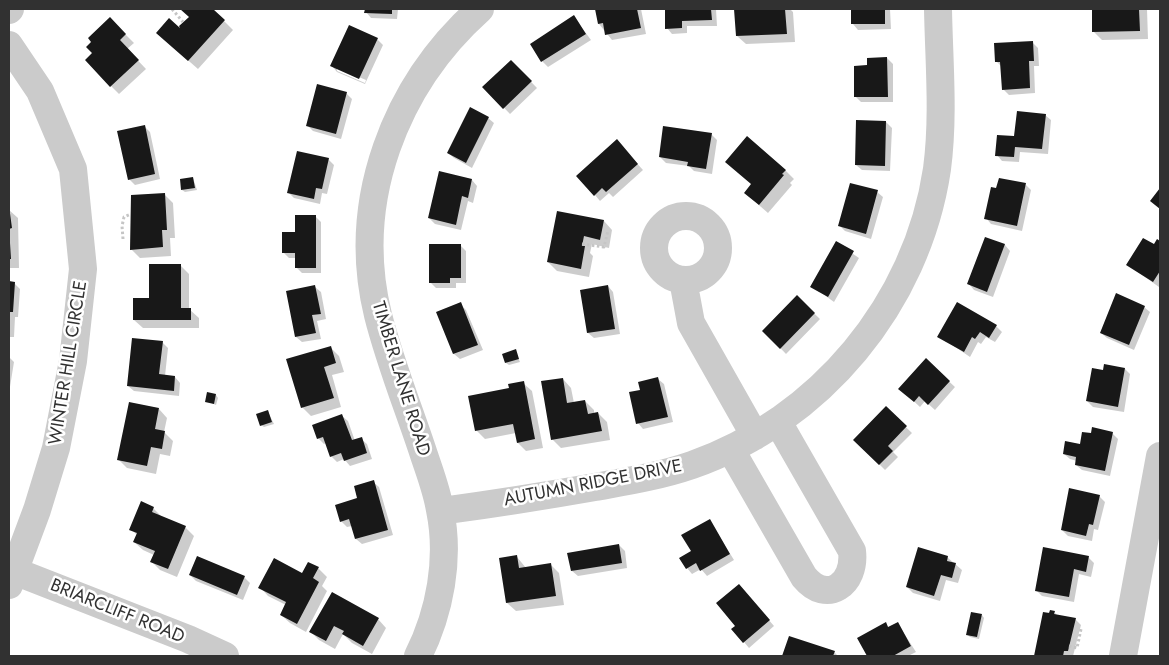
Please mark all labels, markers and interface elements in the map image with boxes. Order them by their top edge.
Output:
street label: WINTER HILL CIRCLE [45,279,93,447]
street label: TIMBER LANE ROAD [366,299,434,459]
street label: AUTUMN RIDGE DRIVE [502,456,684,512]
street label: BRIARCLIFF ROAD [47,575,187,649]

